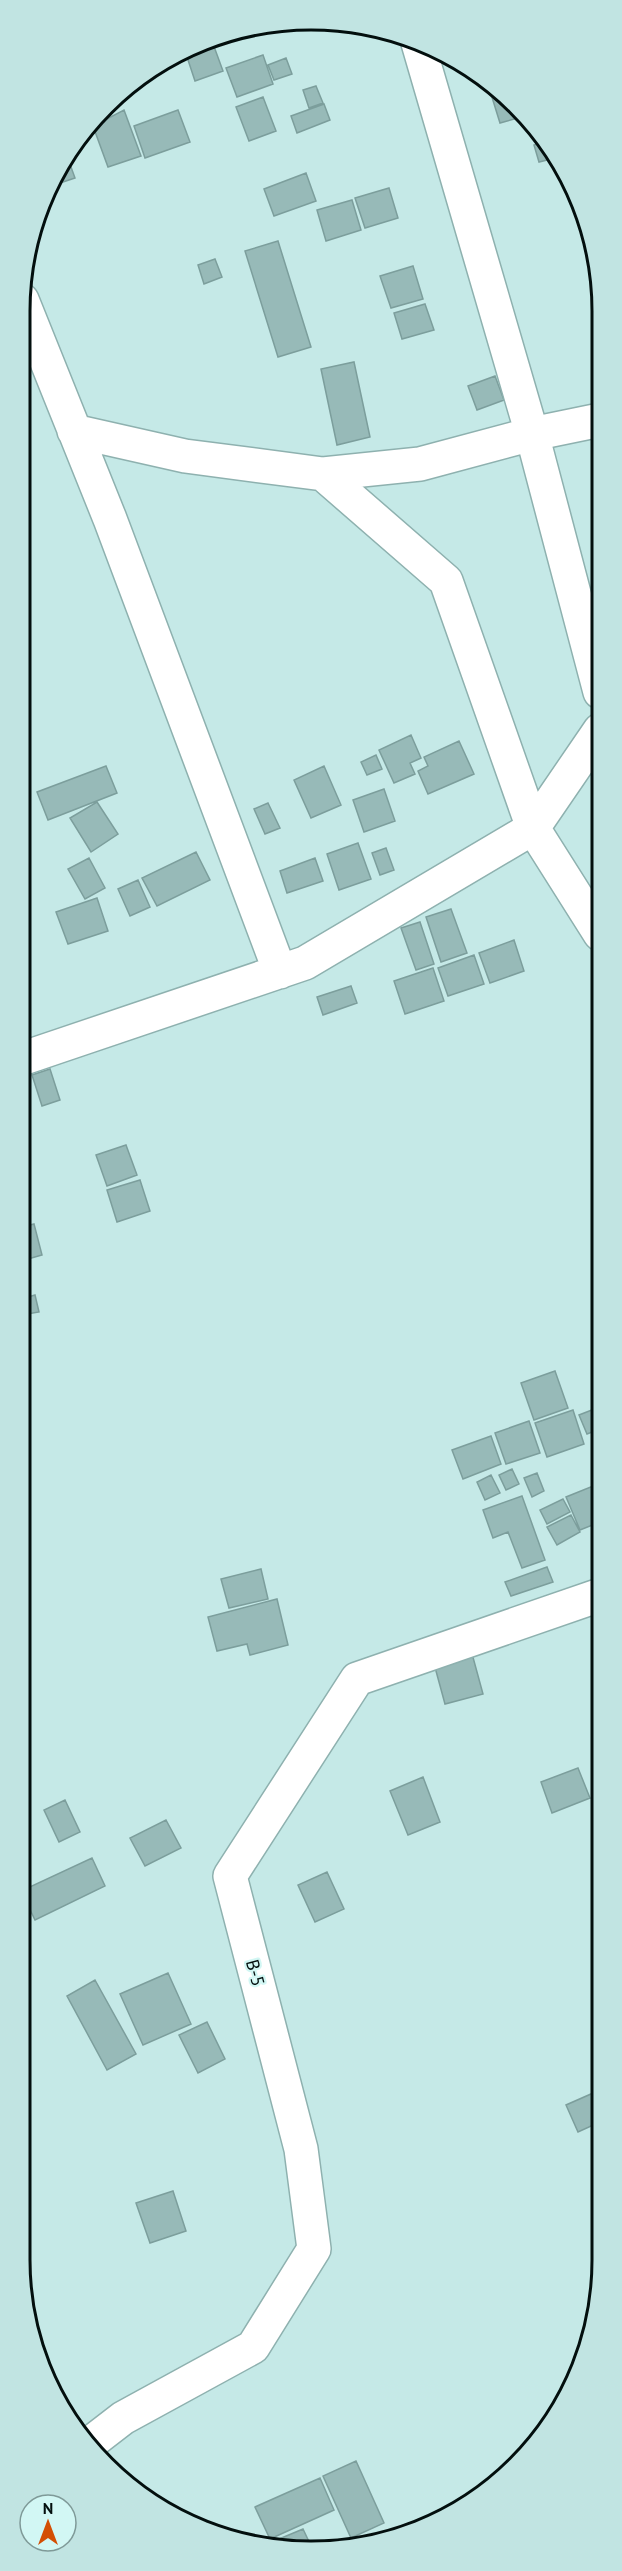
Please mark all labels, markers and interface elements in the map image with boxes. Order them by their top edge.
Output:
street label: B-5 [241,1957,270,1989]
north arrow [18,2493,78,2553]
text: N [43,2498,53,2518]

